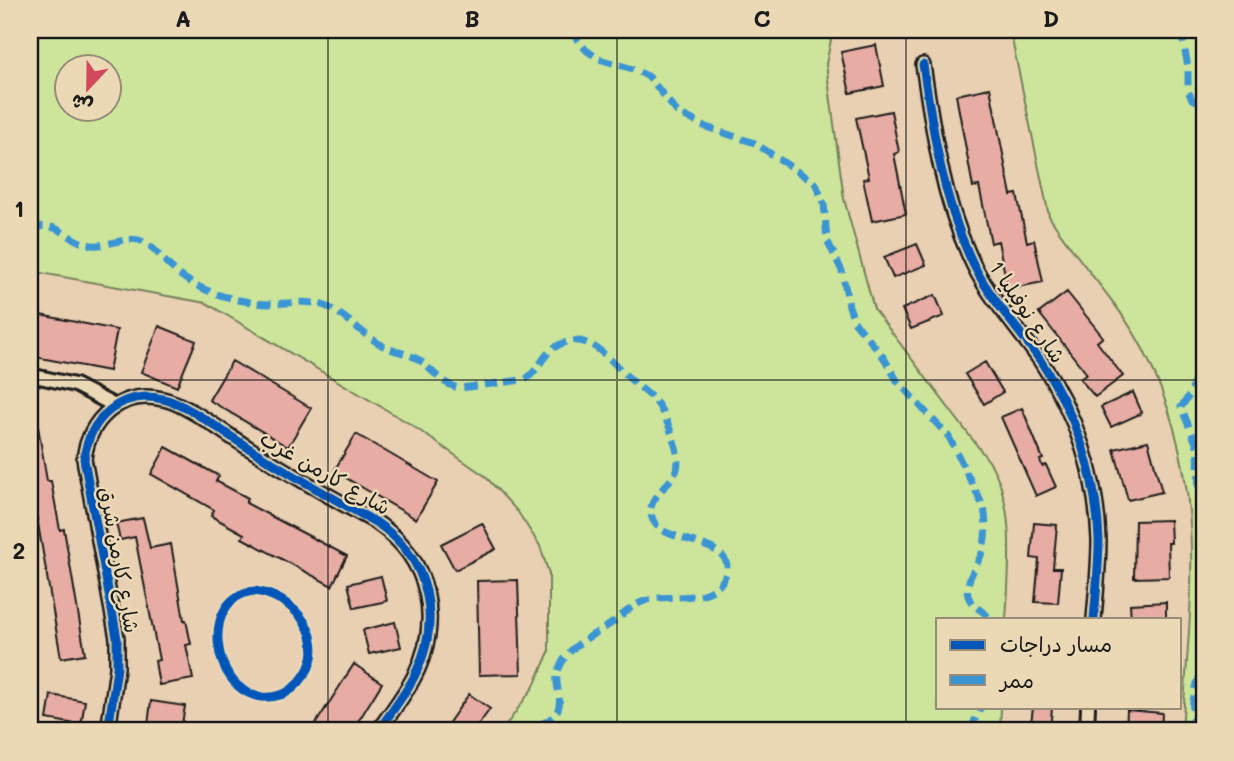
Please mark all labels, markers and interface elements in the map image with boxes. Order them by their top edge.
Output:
text: A [175,3,191,33]
text: B [464,3,480,33]
text: C [753,3,771,33]
text: D [1043,3,1059,33]
north arrow [52,52,122,122]
text: ش [67,89,96,120]
text: 1 [14,193,24,223]
street label: شارع نوفيليا 1 [982,255,1072,369]
street label: شارع كارمن غرب [254,423,396,523]
street label: شارع كارمن شرق [91,485,147,635]
text: 2 [13,535,25,565]
legend [936,618,1182,708]
text: مسار دراجات [1000,630,1112,657]
text: ممر [998,666,1034,693]

